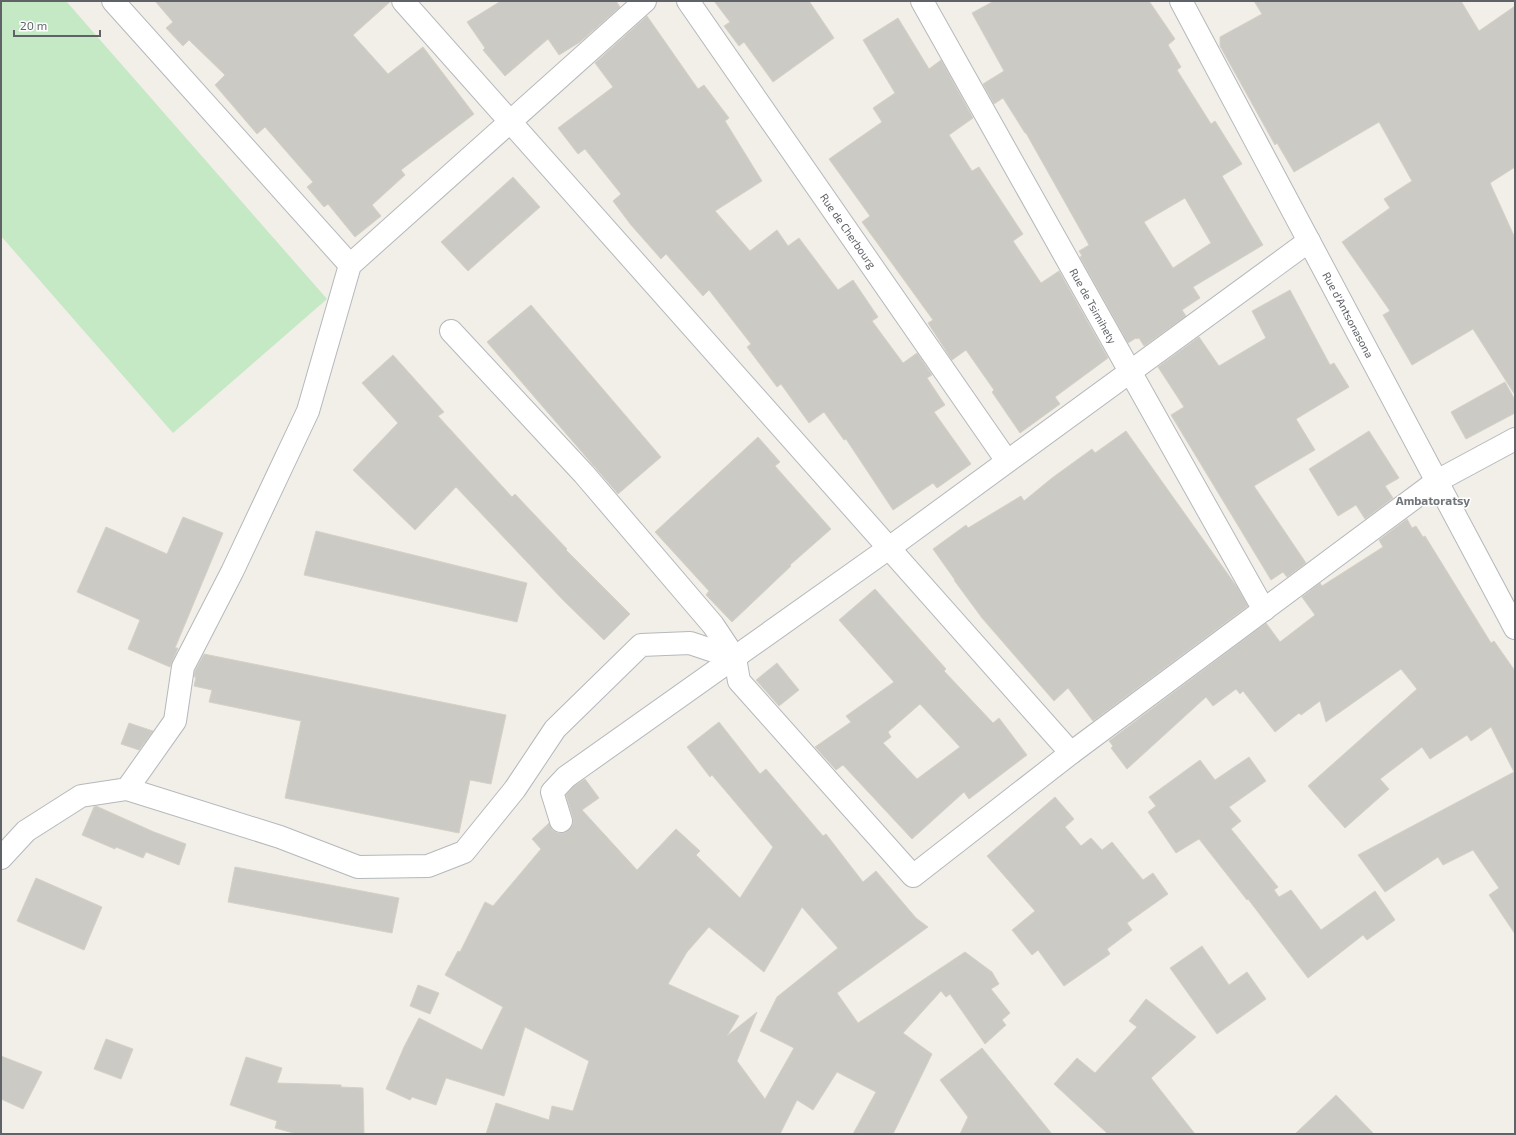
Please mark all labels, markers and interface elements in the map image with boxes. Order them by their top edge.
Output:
scale bar [14,12,100,38]
text: 20 m [20,18,47,32]
street label: Rue de Cherbourg [818,191,879,271]
street label: Rue de Tsimihety [1067,266,1120,346]
street label: Rue d'Antsonasona [1320,270,1377,360]
district label: Ambatoratsy [1396,493,1470,508]

